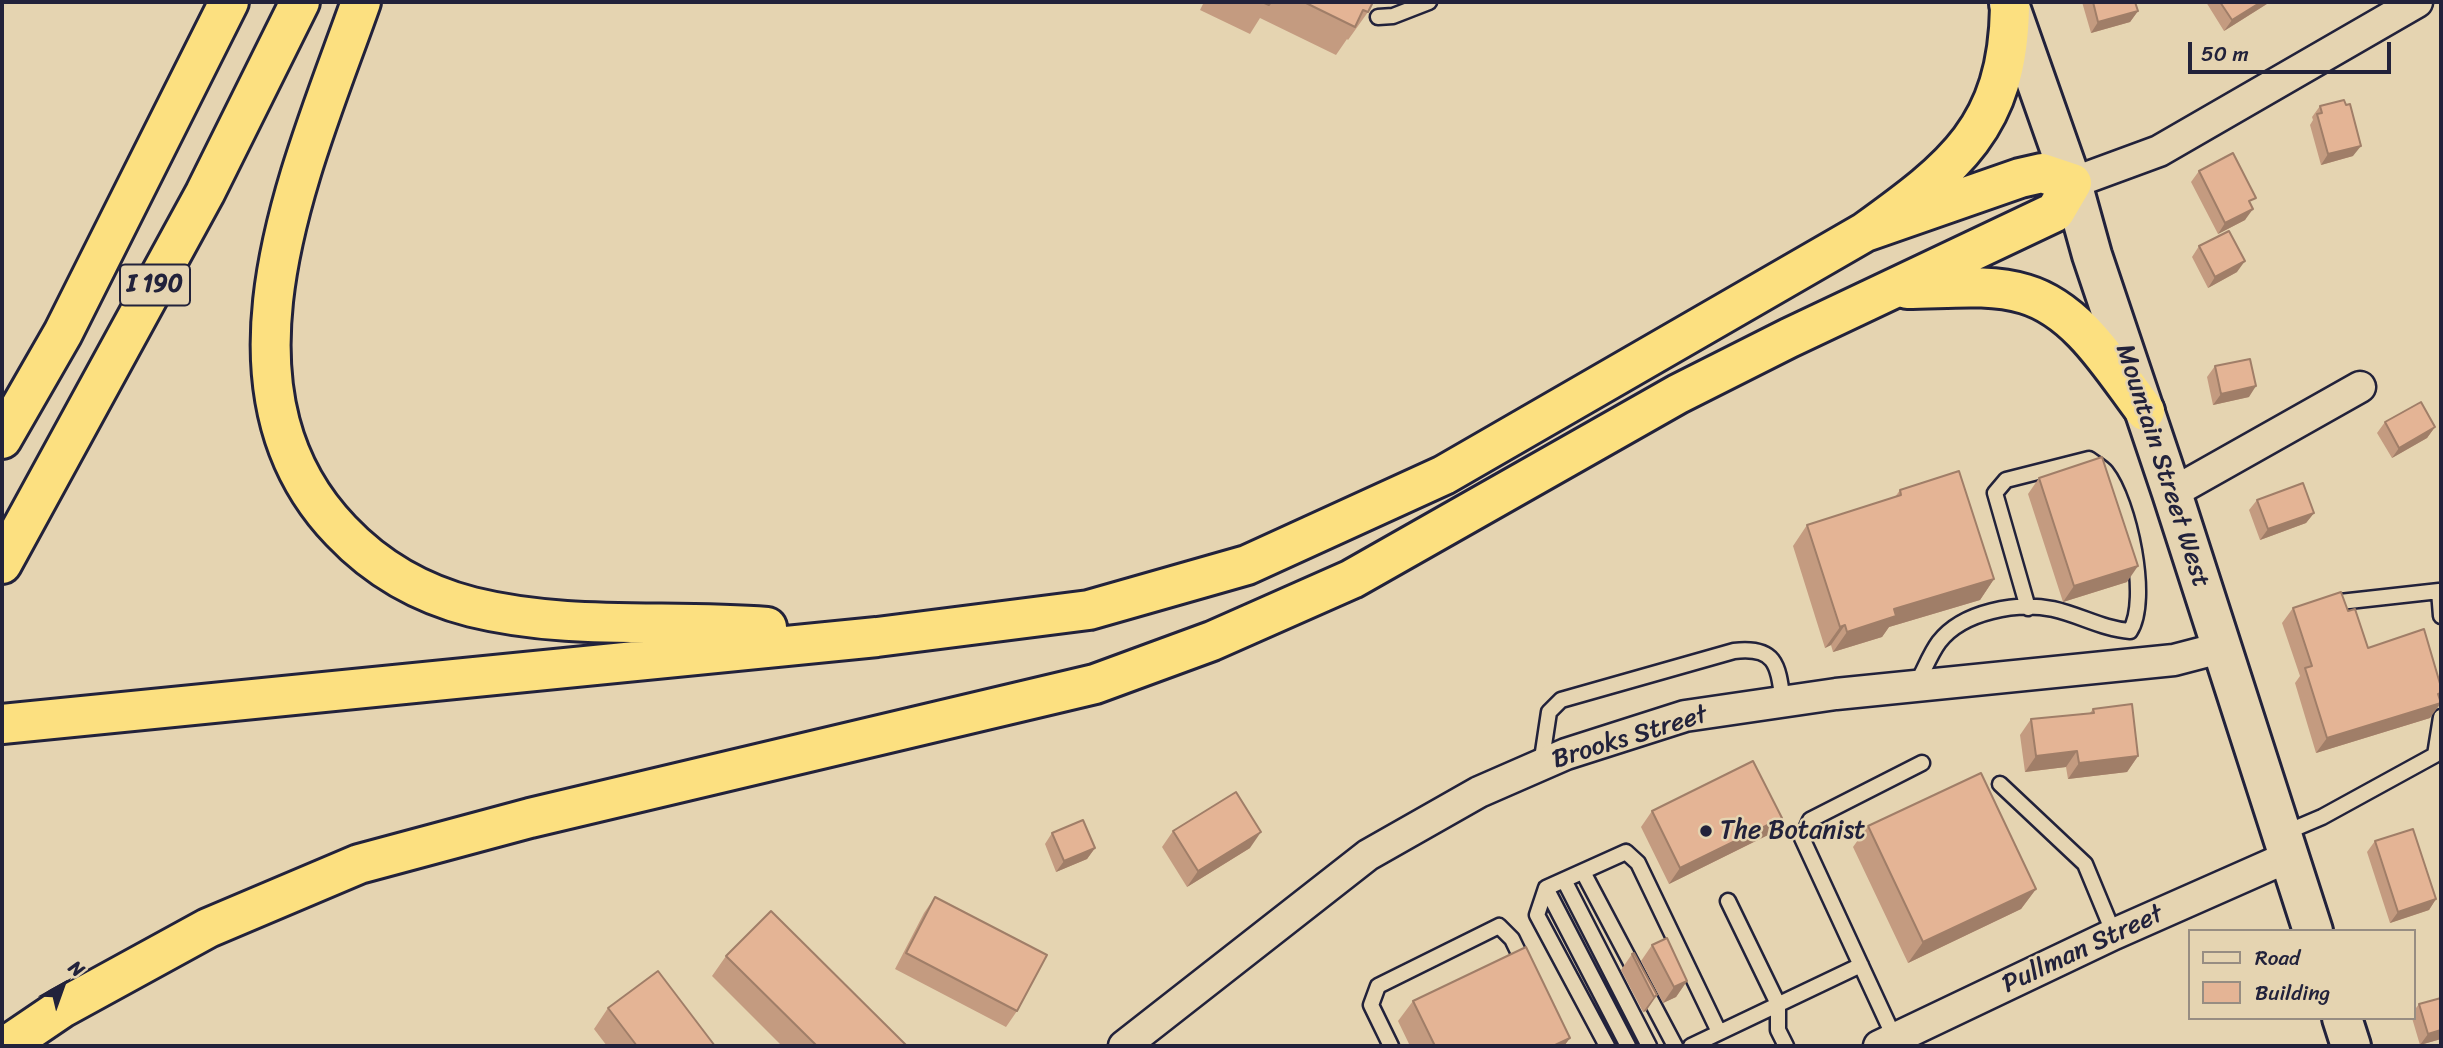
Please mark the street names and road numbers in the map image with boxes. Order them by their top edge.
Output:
road number: I 190 [120,264,190,306]
street label: Mountain Street West [2108,340,2216,592]
street label: Brooks Street [1549,700,1711,776]
street label: Pullman Street [1998,899,2168,1001]

